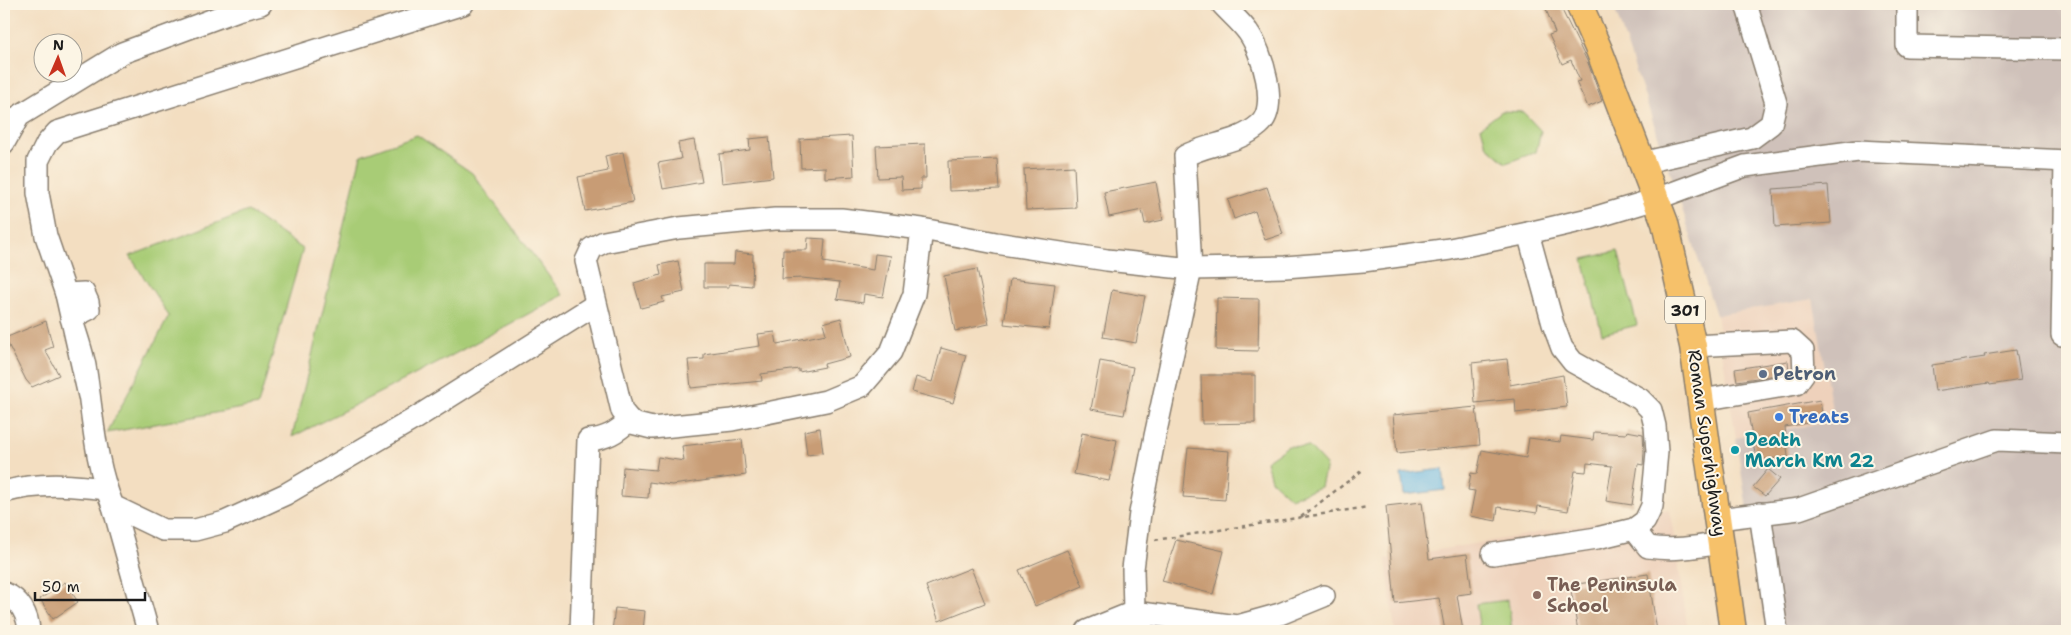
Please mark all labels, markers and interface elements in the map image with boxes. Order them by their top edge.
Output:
north arrow [32,32,82,82]
text: N [53,36,64,54]
road number: 301 [1665,296,1705,324]
street label: Roman Superhighway [1682,348,1732,538]
place label: Petron [1773,362,1836,386]
marker: Petron [1757,368,1769,380]
place label: Treats [1789,405,1849,429]
marker: Treats [1773,411,1785,423]
place label: Death March KM 22 [1745,428,1875,473]
marker: Death March KM 22 [1729,444,1741,456]
scale bar [35,570,145,602]
place label: The Peninsula School [1547,573,1677,618]
text: 50 m [42,577,80,597]
marker: The Peninsula School [1531,589,1543,601]

